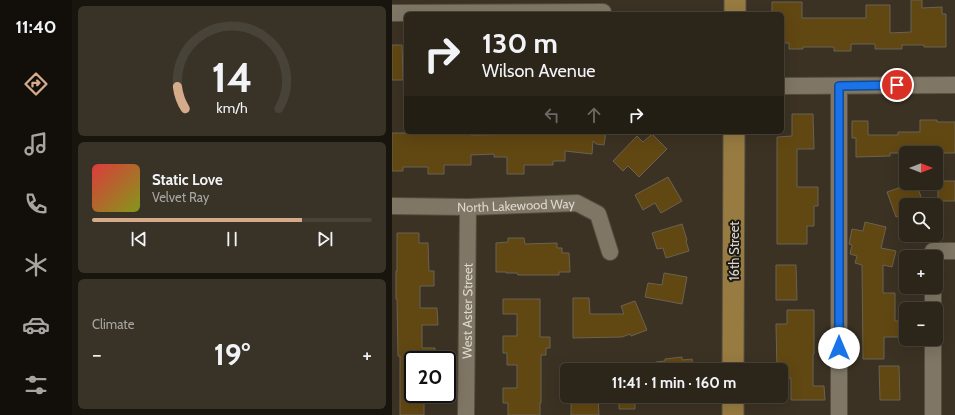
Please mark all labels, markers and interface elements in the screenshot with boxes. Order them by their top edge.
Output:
text: 11:40 [15,16,57,38]
text: 130 m [482,26,558,60]
icon: right [416,28,468,80]
text: 14 [211,52,253,102]
text: Wilson Avenue [482,60,596,82]
pin [880,68,914,102]
icon: directions [22,70,50,98]
icon: arrive [886,74,908,96]
text: km/h [216,99,248,117]
icon: left [541,104,563,126]
icon: ahead [583,104,605,126]
icon: right [625,104,647,126]
icon: music [22,130,50,158]
north arrow [899,146,943,190]
map controls [899,146,943,346]
text: Static Love [152,171,223,189]
text: Velvet Ray [152,189,209,205]
icon: phone [22,190,50,218]
street label: North Lakewood Way [457,195,576,215]
button: search [899,198,943,242]
street label: 16th Street [726,221,742,281]
icon: previous [128,228,150,250]
icon: pause [221,228,243,250]
icon: next [314,228,336,250]
button: + [899,250,943,294]
icon: climate [22,251,50,279]
street label: West Aster Street [459,262,475,359]
button: − [899,302,943,346]
icon: car [22,311,50,339]
text: Climate [92,316,134,332]
position arrow [818,327,860,369]
text: 19° [214,336,250,373]
text: − [92,341,102,368]
text: + [362,341,372,368]
speed limit sign: 20 [404,351,456,403]
icon: filters [22,371,50,399]
text: 11:41 · 1 min · 160 m [612,374,736,392]

